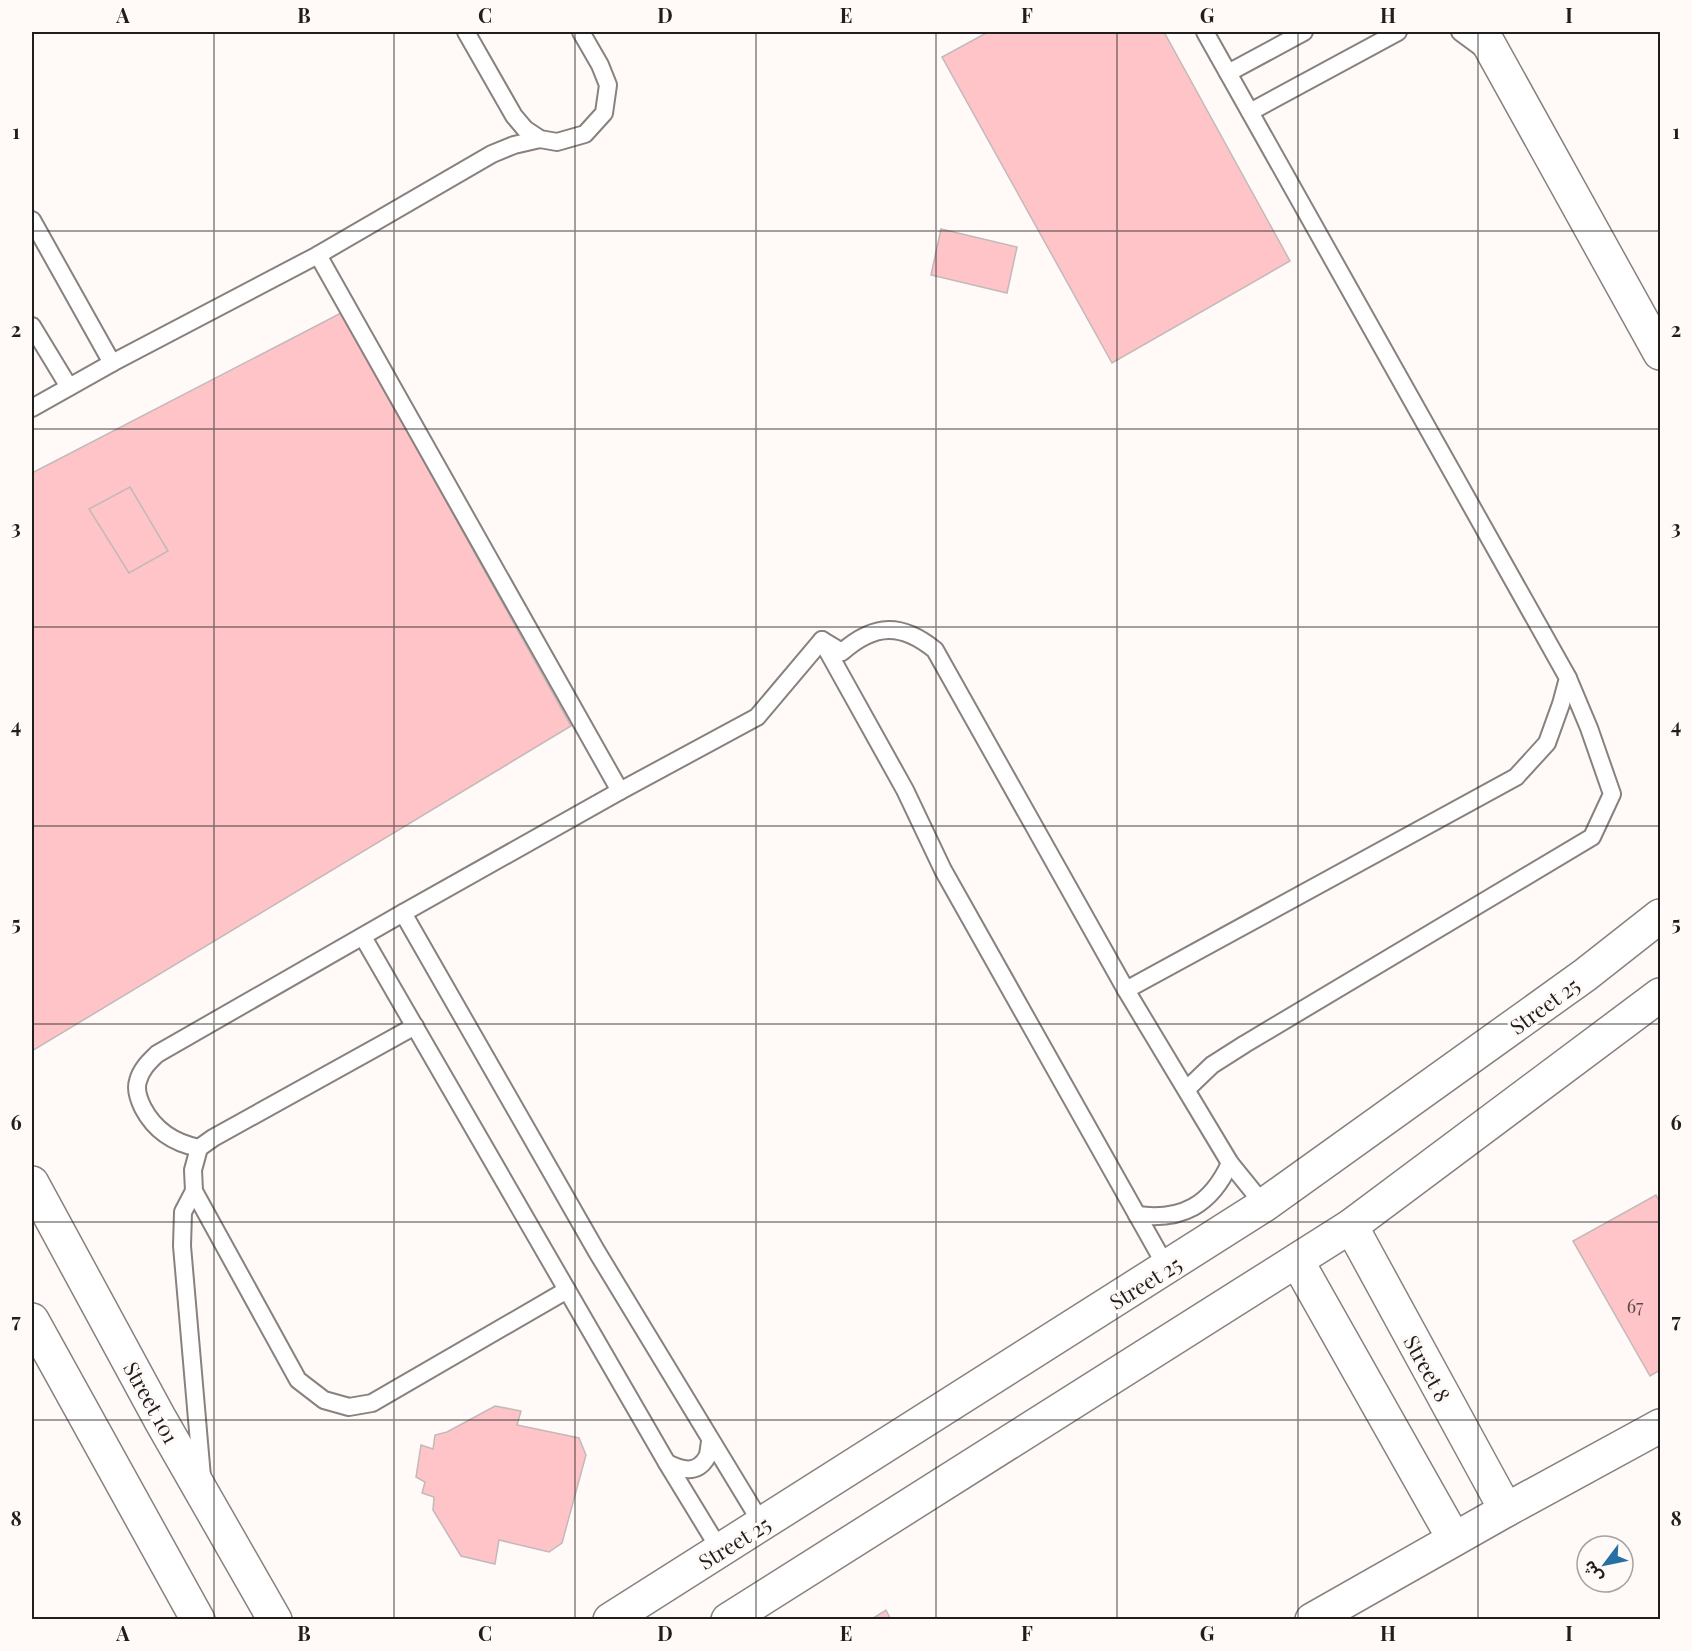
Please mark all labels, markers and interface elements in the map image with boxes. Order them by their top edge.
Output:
text: A [115,1,130,28]
text: B [297,1,311,28]
text: C [478,1,492,28]
text: D [657,1,673,28]
text: E [840,1,852,28]
text: F [1021,1,1033,28]
text: G [1200,1,1215,28]
text: H [1380,1,1396,28]
text: I [1565,1,1573,28]
text: 1 [12,117,20,144]
text: 1 [1672,117,1680,144]
text: 2 [11,315,21,342]
text: 2 [1671,315,1681,342]
text: 3 [11,513,21,540]
text: 3 [1671,513,1681,540]
text: 4 [11,711,21,738]
text: 4 [1671,711,1681,738]
text: 5 [11,909,21,936]
text: 5 [1671,909,1681,936]
street label: Street 25 [1503,970,1585,1040]
text: 6 [10,1108,22,1135]
text: 6 [1670,1108,1682,1135]
street label: Street 25 [1104,1249,1186,1315]
house number: 67 [1627,1294,1644,1318]
text: 7 [11,1306,21,1333]
text: 7 [1671,1306,1681,1333]
street label: Street 8 [1398,1330,1458,1406]
street label: Street 101 [118,1356,186,1448]
text: 8 [10,1504,22,1531]
text: 8 [1670,1504,1682,1531]
street label: Street 25 [693,1509,775,1575]
north arrow [1575,1534,1635,1594]
text: ش [1577,1557,1607,1587]
text: A [115,1619,130,1646]
text: B [297,1619,311,1646]
text: C [478,1619,492,1646]
text: D [657,1619,673,1646]
text: E [840,1619,852,1646]
text: F [1021,1619,1033,1646]
text: G [1200,1619,1215,1646]
text: H [1380,1619,1396,1646]
text: I [1565,1619,1573,1646]

